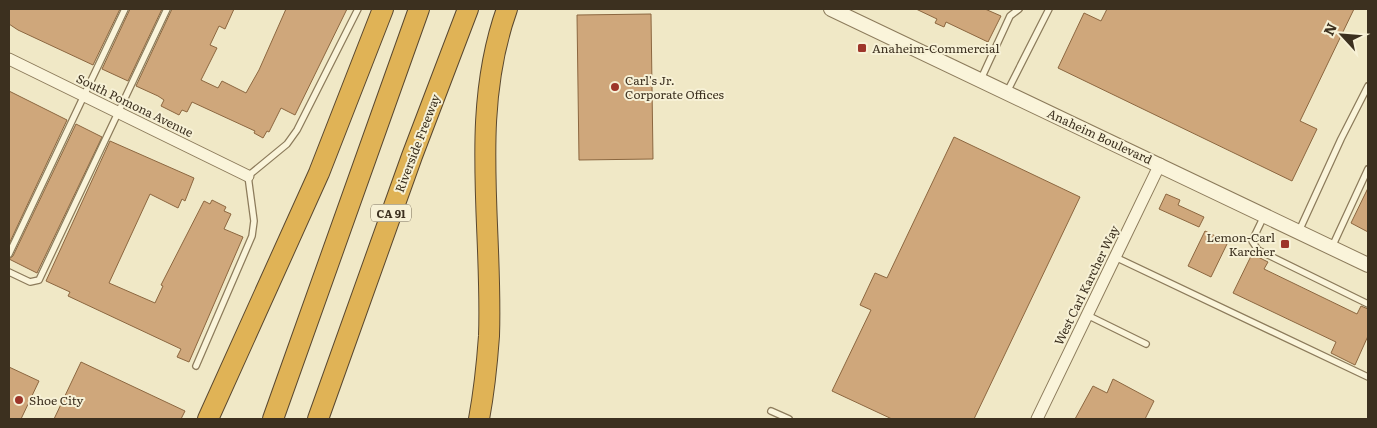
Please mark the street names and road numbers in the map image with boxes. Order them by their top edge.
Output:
street label: South Pomona Avenue [73,69,197,141]
street label: Riverside Freeway [390,91,444,195]
street label: Anaheim Boulevard [1045,104,1156,168]
road number: CA 91 [371,204,411,222]
street label: West Carl Karcher Way [1049,222,1123,348]

